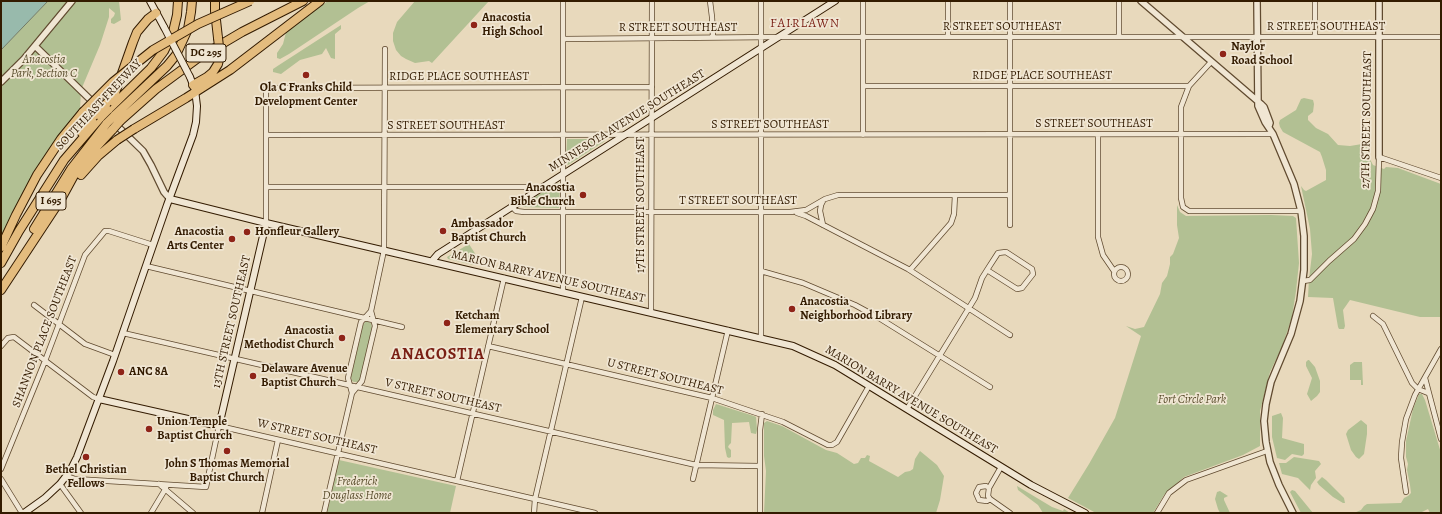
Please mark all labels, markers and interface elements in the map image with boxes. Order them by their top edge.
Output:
place label: Anacostia High School [482,11,543,39]
district label: FAIRLAWN [770,16,840,32]
marker: Anacostia High School [469,20,479,30]
street label: R STREET SOUTHEAST [943,20,1061,34]
street label: R STREET SOUTHEAST [1267,20,1385,34]
street label: R STREET SOUTHEAST [619,21,737,35]
place label: Naylor Road School [1231,40,1292,68]
road number: DC 295 [186,44,226,62]
marker: Naylor Road School [1218,49,1228,59]
street label: 27TH STREET SOUTHEAST [1359,51,1375,189]
park label: Anacostia Park, Section C [11,53,77,81]
street label: SOUTHEAST FREEWAY [53,57,145,153]
street label: MINNESOTA AVENUE SOUTHEAST [546,67,708,175]
street label: RIDGE PLACE SOUTHEAST [972,69,1112,83]
marker: Ola C Franks Child Development Center [301,70,311,80]
street label: RIDGE PLACE SOUTHEAST [389,70,529,84]
place label: Ola C Franks Child Development Center [255,81,357,109]
street label: S STREET SOUTHEAST [1035,117,1153,131]
street label: S STREET SOUTHEAST [711,118,829,132]
street label: S STREET SOUTHEAST [387,119,505,133]
street label: 17TH STREET SOUTHEAST [634,137,648,273]
place label: Anacostia Bible Church [510,181,575,209]
marker: Anacostia Bible Church [578,190,588,200]
road number: I 695 [36,192,66,210]
street label: T STREET SOUTHEAST [679,194,797,208]
place label: Ambassador Baptist Church [451,217,526,245]
place label: Anacostia Arts Center [167,225,224,253]
place label: Honfleur Gallery [255,225,339,239]
marker: Ambassador Baptist Church [438,226,448,236]
marker: Honfleur Gallery [242,227,252,237]
marker: Anacostia Arts Center [227,234,237,244]
street label: MARION BARRY AVENUE SOUTHEAST [450,248,646,306]
street label: SHANNON PLACE SOUTHEAST [9,254,81,410]
street label: 13TH STREET SOUTHEAST [210,254,254,390]
place label: Anacostia Neighborhood Library [800,295,912,323]
marker: Anacostia Neighborhood Library [787,304,797,314]
place label: Ketcham Elementary School [455,309,549,337]
marker: Ketcham Elementary School [442,318,452,328]
place label: Anacostia Methodist Church [244,324,334,352]
marker: Anacostia Methodist Church [337,333,347,343]
street label: MARION BARRY AVENUE SOUTHEAST [822,343,1000,457]
district label: ANACOSTIA [391,345,485,365]
street label: U STREET SOUTHEAST [605,356,725,398]
place label: Delaware Avenue Baptist Church [261,362,347,390]
place label: ANC 8A [129,365,168,379]
marker: ANC 8A [116,367,126,377]
marker: Delaware Avenue Baptist Church [248,371,258,381]
street label: V STREET SOUTHEAST [384,376,502,416]
park label: Fort Circle Park [1158,393,1226,407]
place label: Union Temple Baptist Church [157,415,232,443]
street label: W STREET SOUTHEAST [256,416,378,458]
marker: Union Temple Baptist Church [144,424,154,434]
marker: John S Thomas Memorial Baptist Church [222,446,232,456]
marker: Bethel Christian Fellows [81,452,91,462]
place label: John S Thomas Memorial Baptist Church [165,457,289,485]
place label: Bethel Christian Fellows [45,463,127,491]
park label: Frederick Douglass Home [322,475,392,503]

